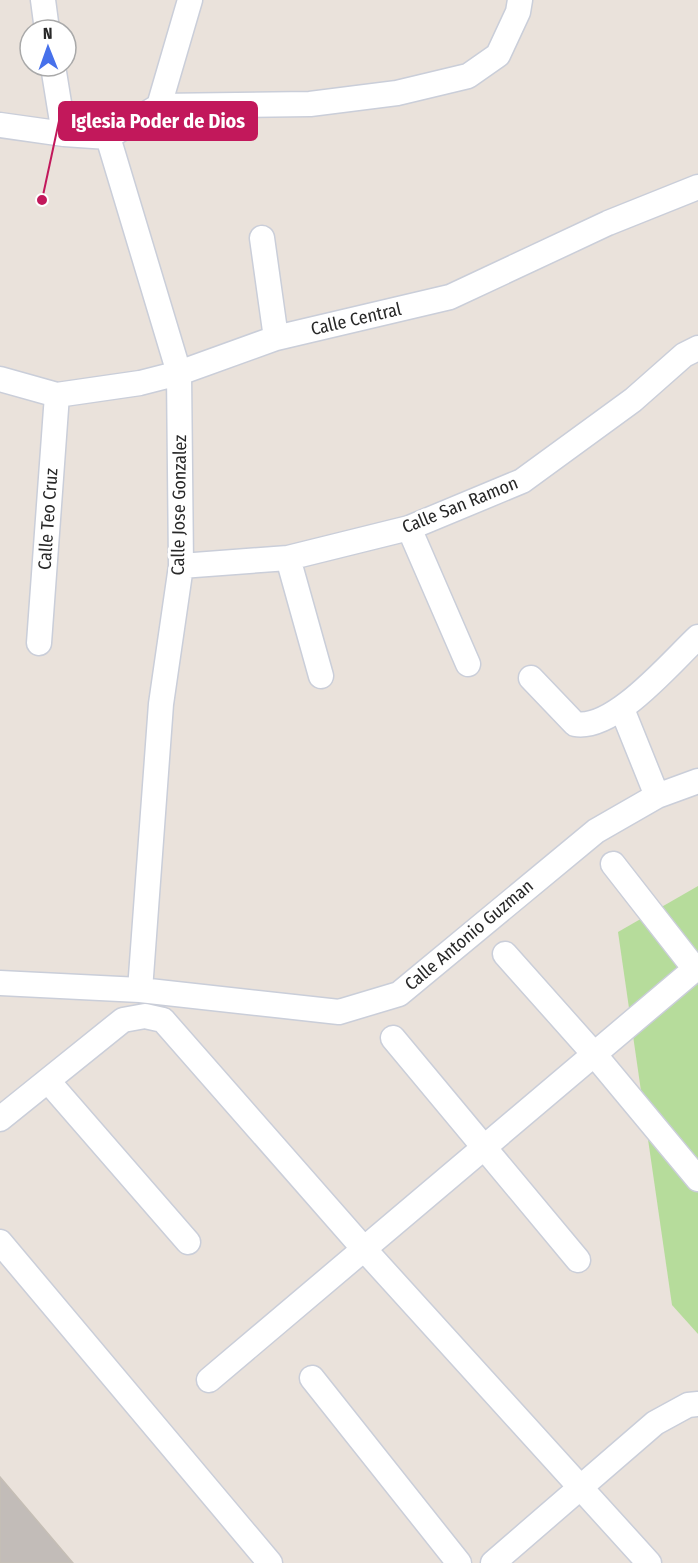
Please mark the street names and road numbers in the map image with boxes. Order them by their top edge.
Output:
street label: Calle Central [309,298,404,340]
street label: Calle Jose Gonzalez [167,434,191,576]
street label: Calle Teo Cruz [33,467,63,571]
street label: Calle San Ramon [399,472,521,538]
street label: Calle Antonio Guzman [400,875,538,995]

